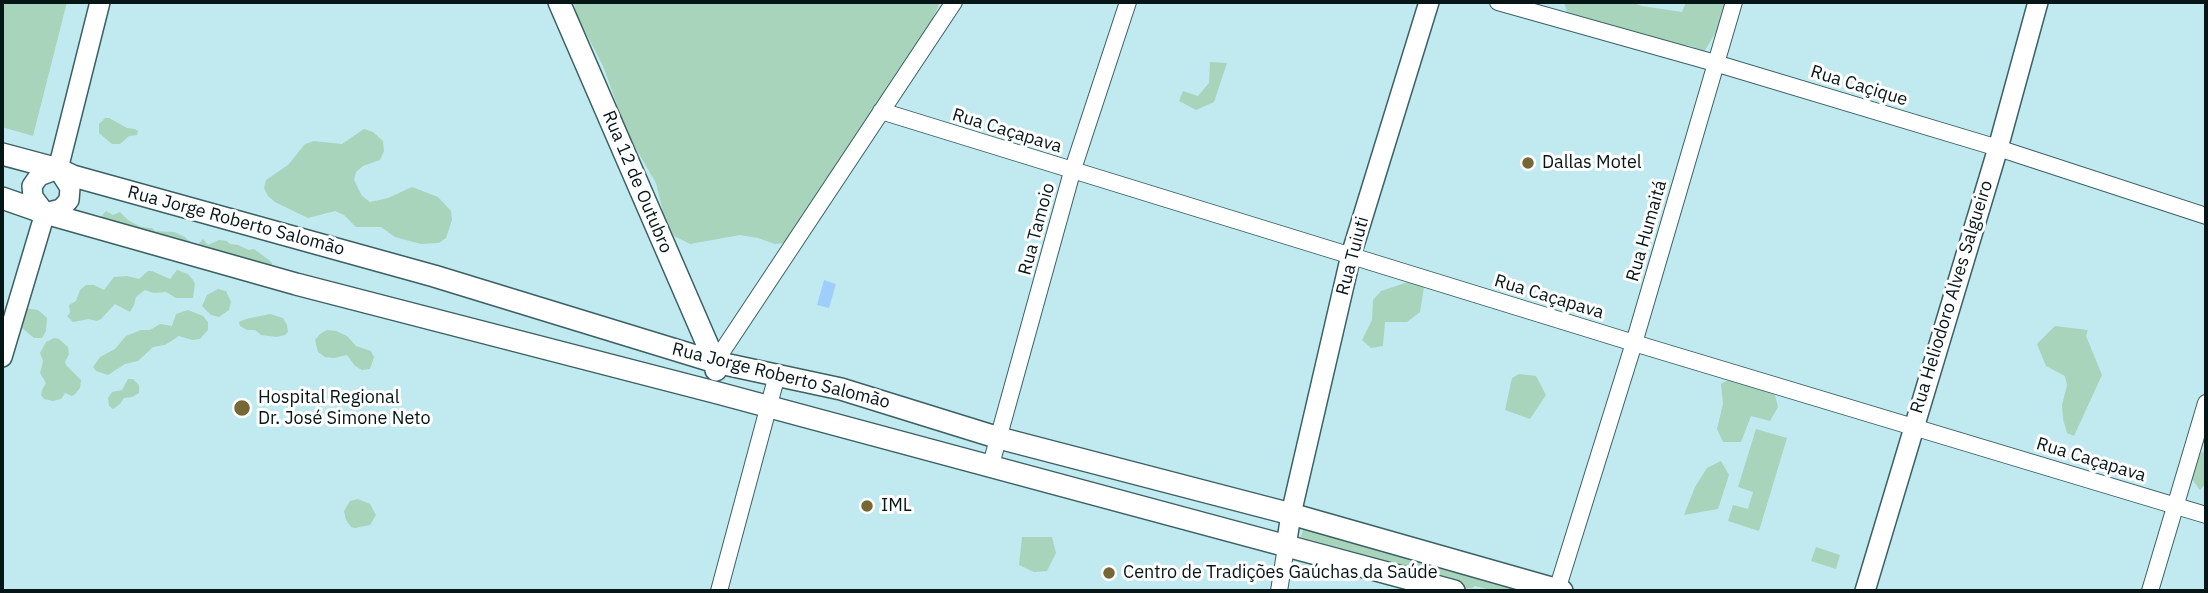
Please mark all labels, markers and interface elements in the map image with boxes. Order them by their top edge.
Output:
street label: Rua Caçique [1808,61,1910,111]
street label: Rua Caçapava [950,104,1064,158]
street label: Rua 12 de Outubro [597,108,677,256]
place label: Dallas Motel [1542,152,1642,174]
marker: Dallas Motel [1520,155,1536,171]
street label: Rua Humaitá [1622,178,1672,284]
street label: Rua Heliodoro Alves Salgueiro [1906,178,1998,416]
street label: Rua Tamoio [1014,181,1060,277]
street label: Rua Jorge Roberto Salomão [125,182,347,260]
street label: Rua Tuiuti [1332,214,1374,298]
street label: Rua Caçapava [1492,270,1606,324]
street label: Rua Jorge Roberto Salomão [670,338,892,414]
place label: Hospital Regional Dr. José Simone Neto [258,387,431,430]
marker: Hospital Regional Dr. José Simone Neto [232,398,252,418]
street label: Rua Caçapava [2034,433,2148,487]
place label: IML [881,495,912,517]
marker: IML [859,498,875,514]
place label: Centro de Tradições Gaúchas da Saúde [1123,562,1438,584]
marker: Centro de Tradições Gaúchas da Saúde [1101,565,1117,581]

